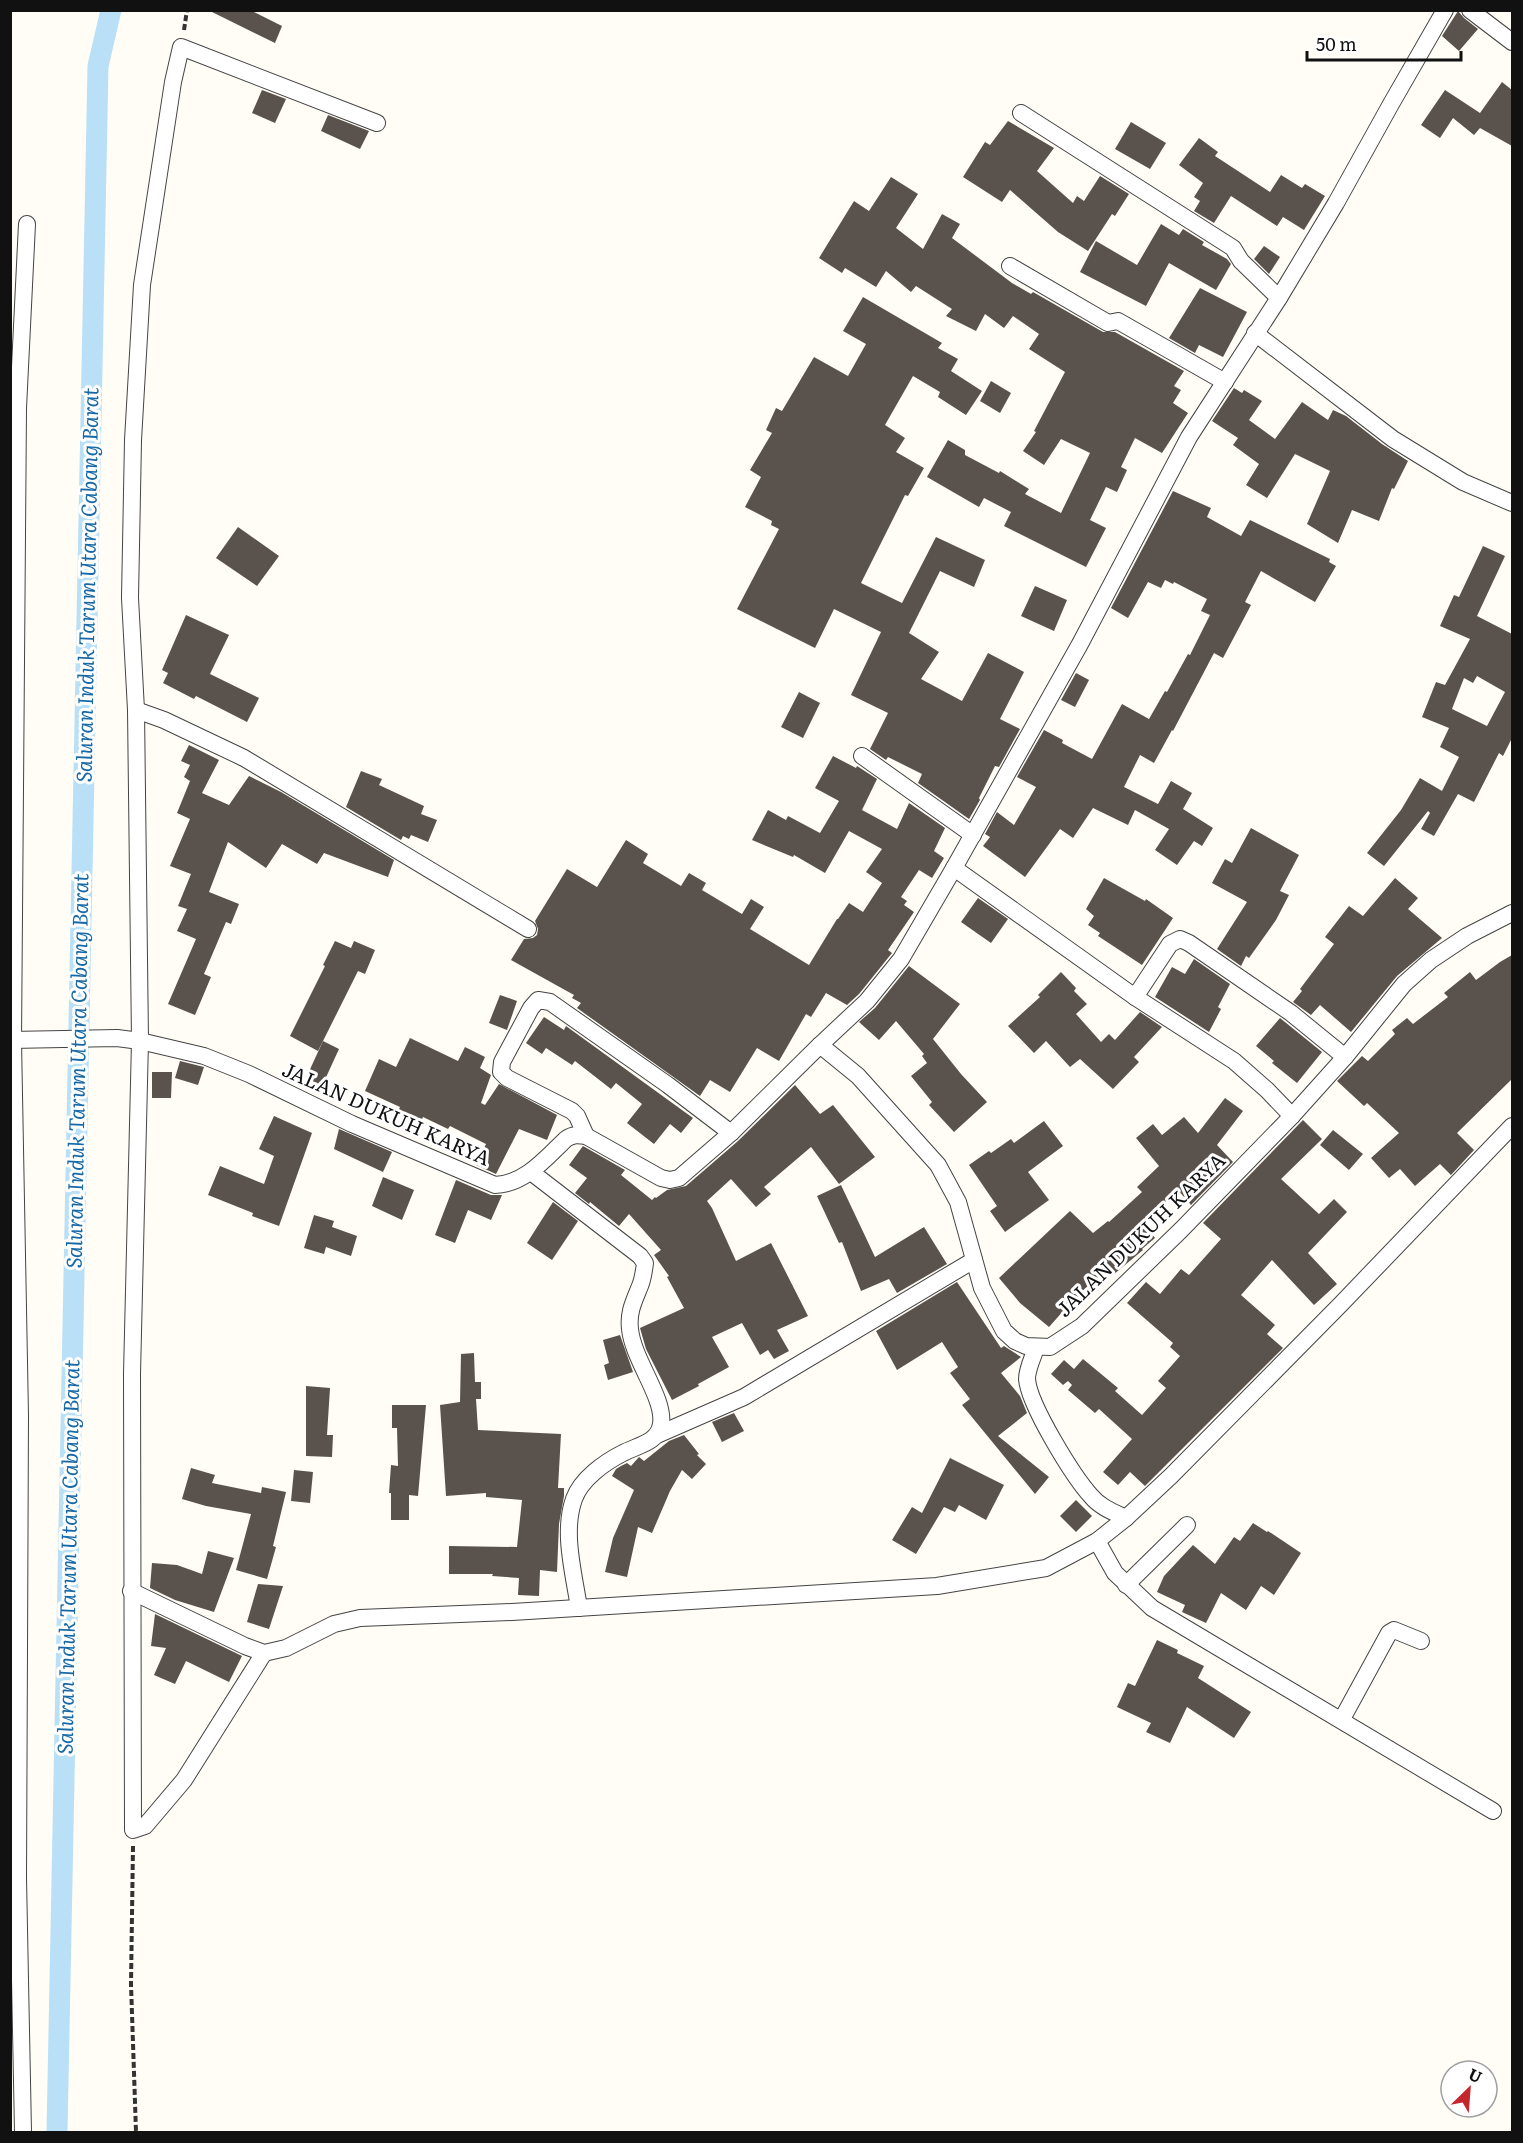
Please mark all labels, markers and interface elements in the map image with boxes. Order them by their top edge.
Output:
scale bar [1307,24,1462,62]
text: 50 m [1316,30,1357,57]
water label: Saluran Induk Tarum Utara Cabang Barat [67,387,104,783]
water label: Saluran Induk Tarum Utara Cabang Barat [57,873,94,1269]
street label: JALAN DUKUH KARYA [278,1053,496,1172]
street label: JALAN DUKUH KARYA [1048,1144,1231,1322]
water label: Saluran Induk Tarum Utara Cabang Barat [48,1359,85,1755]
north arrow [1439,2059,1499,2119]
text: U [1465,2061,1487,2088]

